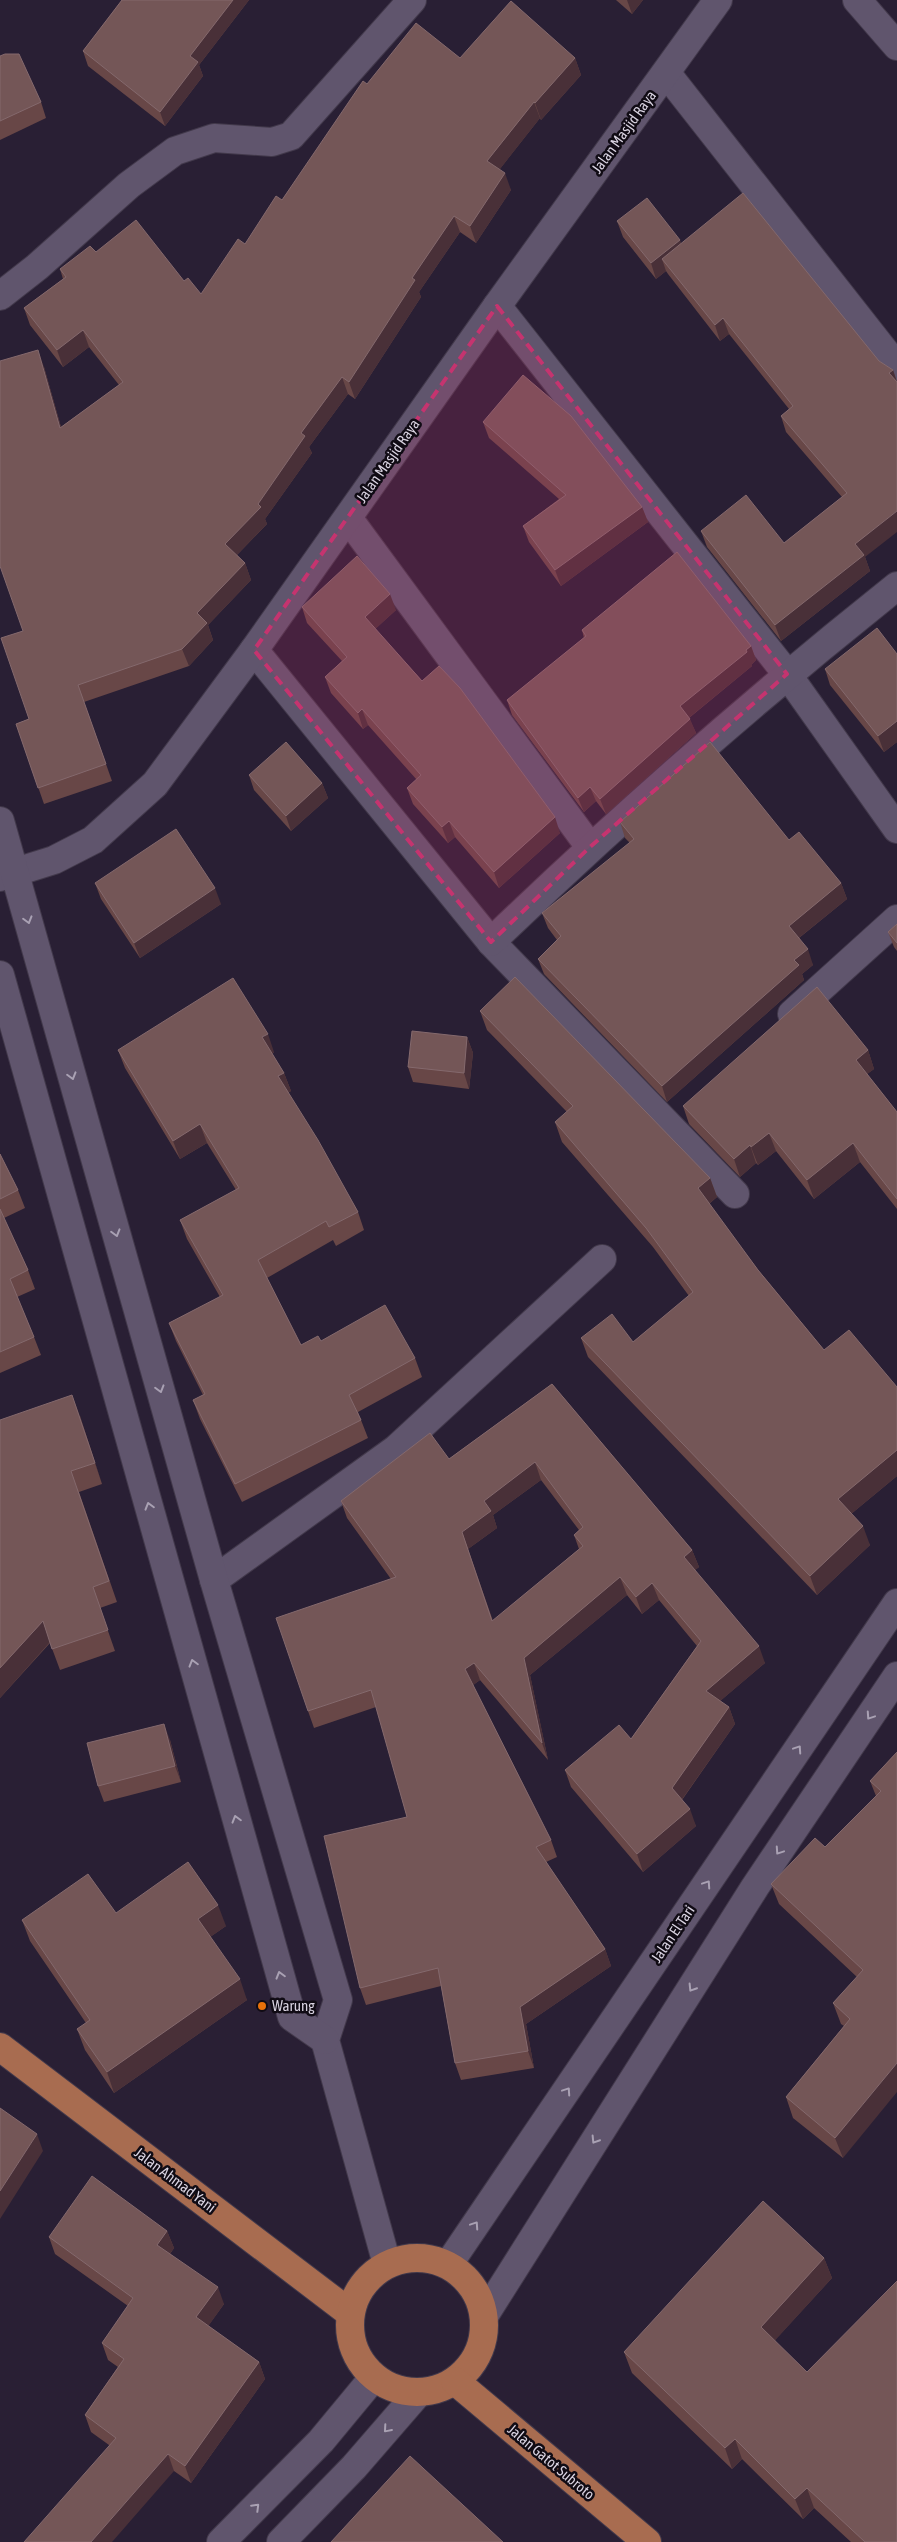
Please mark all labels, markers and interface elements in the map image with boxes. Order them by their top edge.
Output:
street label: Jalan Masjid Raya [588,87,659,176]
street label: Jalan Masjid Raya [353,416,423,506]
one-way arrow [22,915,33,924]
one-way arrow [66,1072,77,1081]
one-way arrow [110,1228,121,1237]
one-way arrow [155,1384,165,1393]
one-way arrow [144,1502,154,1511]
one-way arrow [188,1659,198,1667]
one-way arrow [867,1710,876,1720]
one-way arrow [792,1745,801,1755]
one-way arrow [232,1815,242,1824]
one-way arrow [776,1846,786,1855]
one-way arrow [701,1880,710,1890]
street label: Jalan El Tari [647,1902,698,1965]
one-way arrow [276,1972,286,1980]
one-way arrow [688,1982,698,1991]
place label: Warung [272,1997,315,2014]
marker: Warung [256,2000,268,2012]
one-way arrow [561,2087,570,2096]
one-way arrow [592,2134,601,2143]
street label: Jalan Ahmad Yani [131,2144,219,2216]
one-way arrow [469,2221,479,2230]
street label: Jalan Gatot Subroto [505,2420,598,2503]
one-way arrow [383,2424,392,2433]
one-way arrow [250,2504,259,2513]

